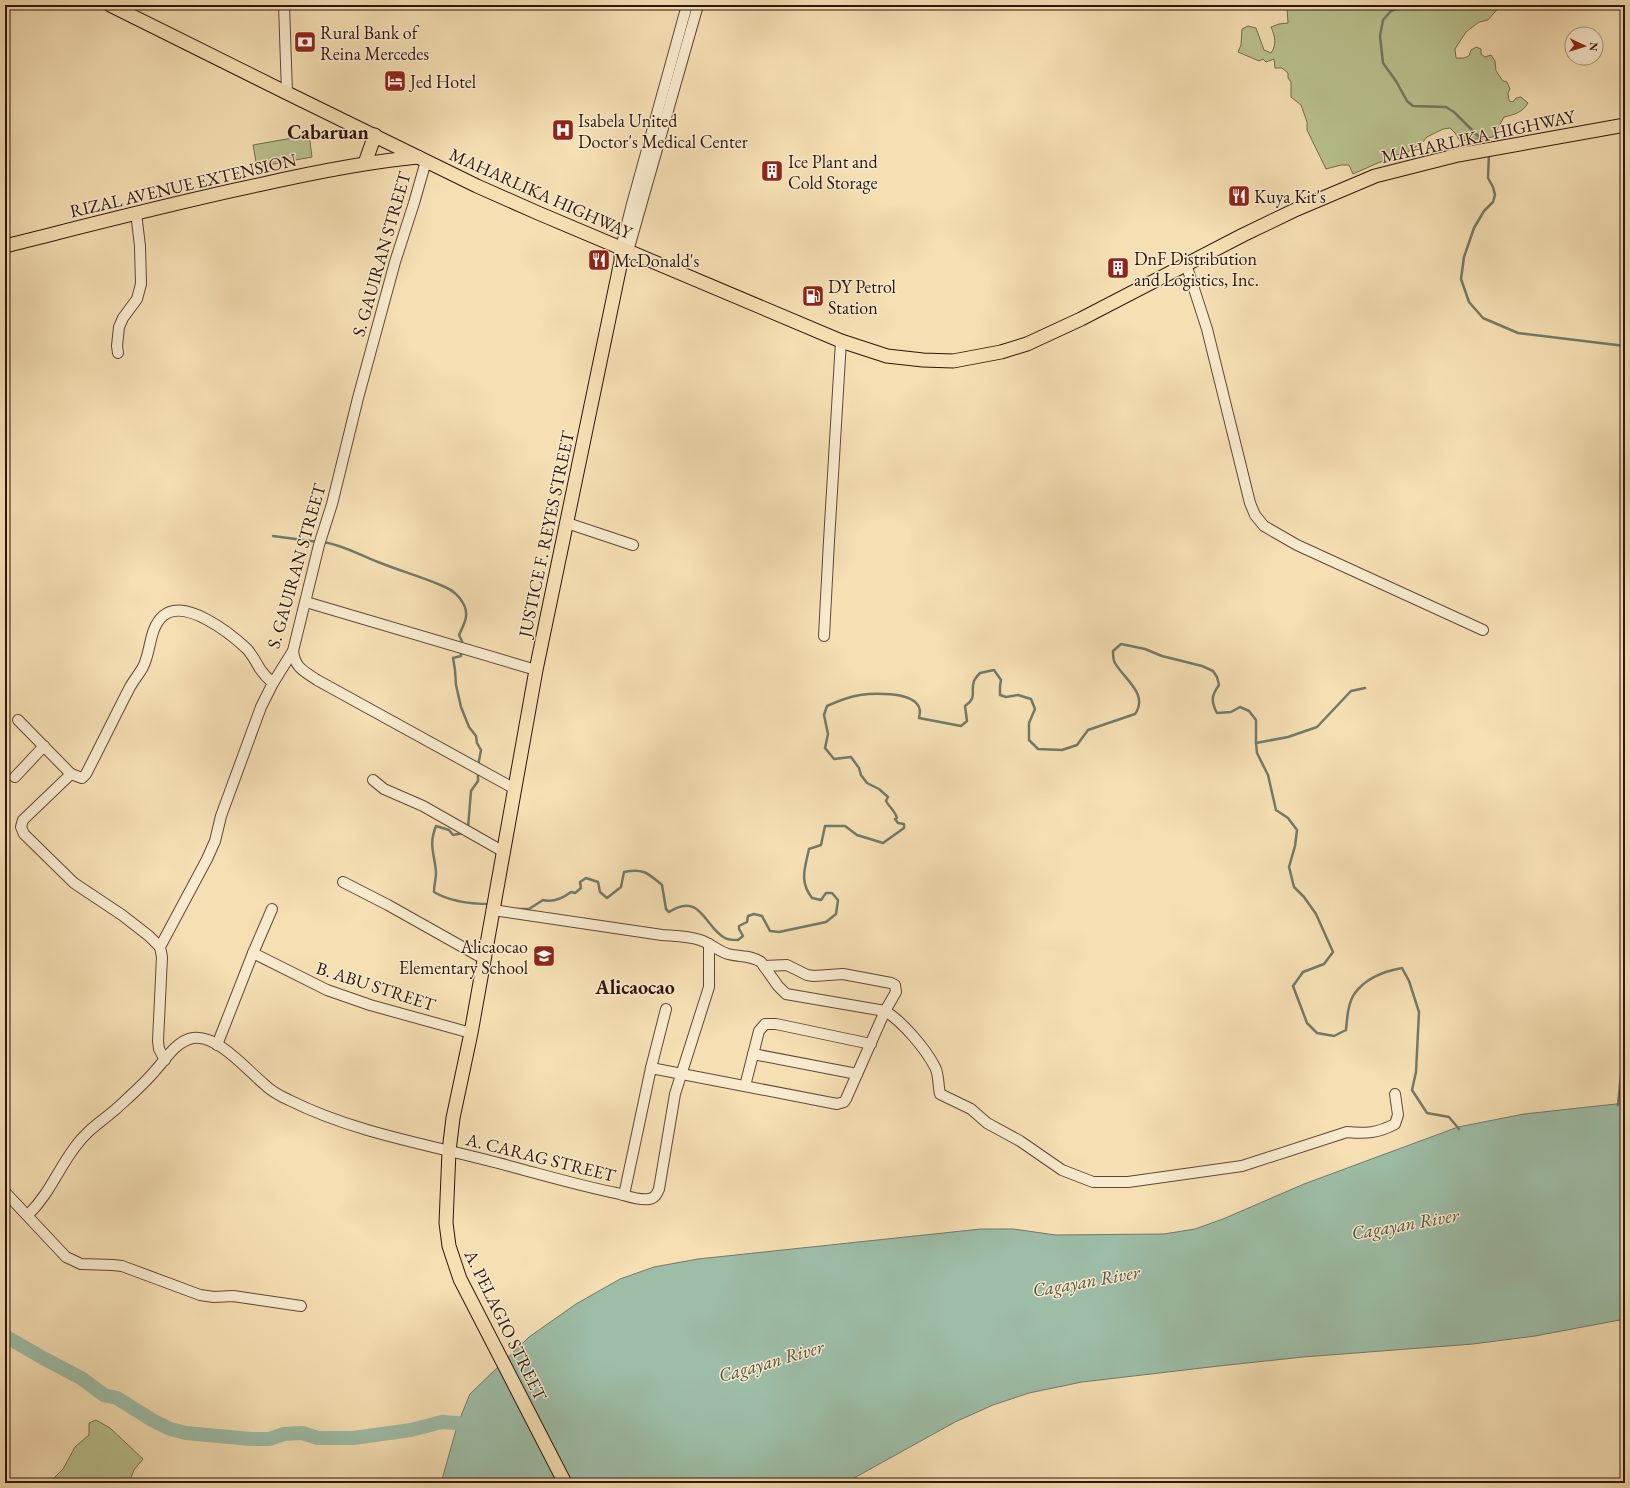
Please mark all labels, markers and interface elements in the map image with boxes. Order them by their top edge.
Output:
place label: Rural Bank of Reina Mercedes [320,21,429,65]
north arrow [1564,26,1604,66]
bank icon: Rural Bank of Reina Mercedes [292,29,318,55]
text: N [1587,42,1601,52]
hotel icon: Jed Hotel [382,68,408,94]
place label: Jed Hotel [408,70,476,93]
street label: MAHARLIKA HIGHWAY [1379,104,1579,168]
place label: Isabela United Doctor's Medical Center [578,109,748,153]
hospital icon: Isabela United Doctor's Medical Center [550,117,576,143]
district label: Cabaruan [287,119,369,145]
street label: MAHARLIKA HIGHWAY [446,142,637,244]
street label: RIZAL AVENUE EXTENSION [68,148,299,222]
place label: Ice Plant and Cold Storage [788,150,879,194]
building icon: Ice Plant and Cold Storage [759,158,785,184]
street label: S. GAUIRAN STREET [346,168,416,339]
restaurant icon: Kuya Kit's [1226,183,1252,209]
place label: Kuya Kit's [1254,185,1326,208]
restaurant icon: McDonald's [586,247,612,273]
place label: DnF Distribution and Logistics, Inc. [1134,247,1259,291]
place label: McDonald's [614,249,699,272]
building icon: DnF Distribution and Logistics, Inc. [1105,255,1131,281]
place label: DY Petrol Station [828,275,896,319]
fuel station icon: DY Petrol Station [800,283,826,309]
street label: JUSTICE F. REYES STREET [512,428,579,641]
street label: S. GAUIRAN STREET [261,480,331,651]
place label: Alicaocao Elementary School [399,935,528,979]
school or university icon: Alicaocao Elementary School [531,943,557,969]
street label: B. ABU STREET [314,956,439,1016]
district label: Alicaocao [594,974,675,1000]
street label: A. CARAG STREET [463,1127,619,1187]
water label: Cagayan River [1349,1202,1461,1246]
street label: A. PELAGIO STREET [459,1245,553,1405]
water label: Cagayan River [1030,1259,1142,1303]
water label: Cagayan River [715,1334,827,1388]

